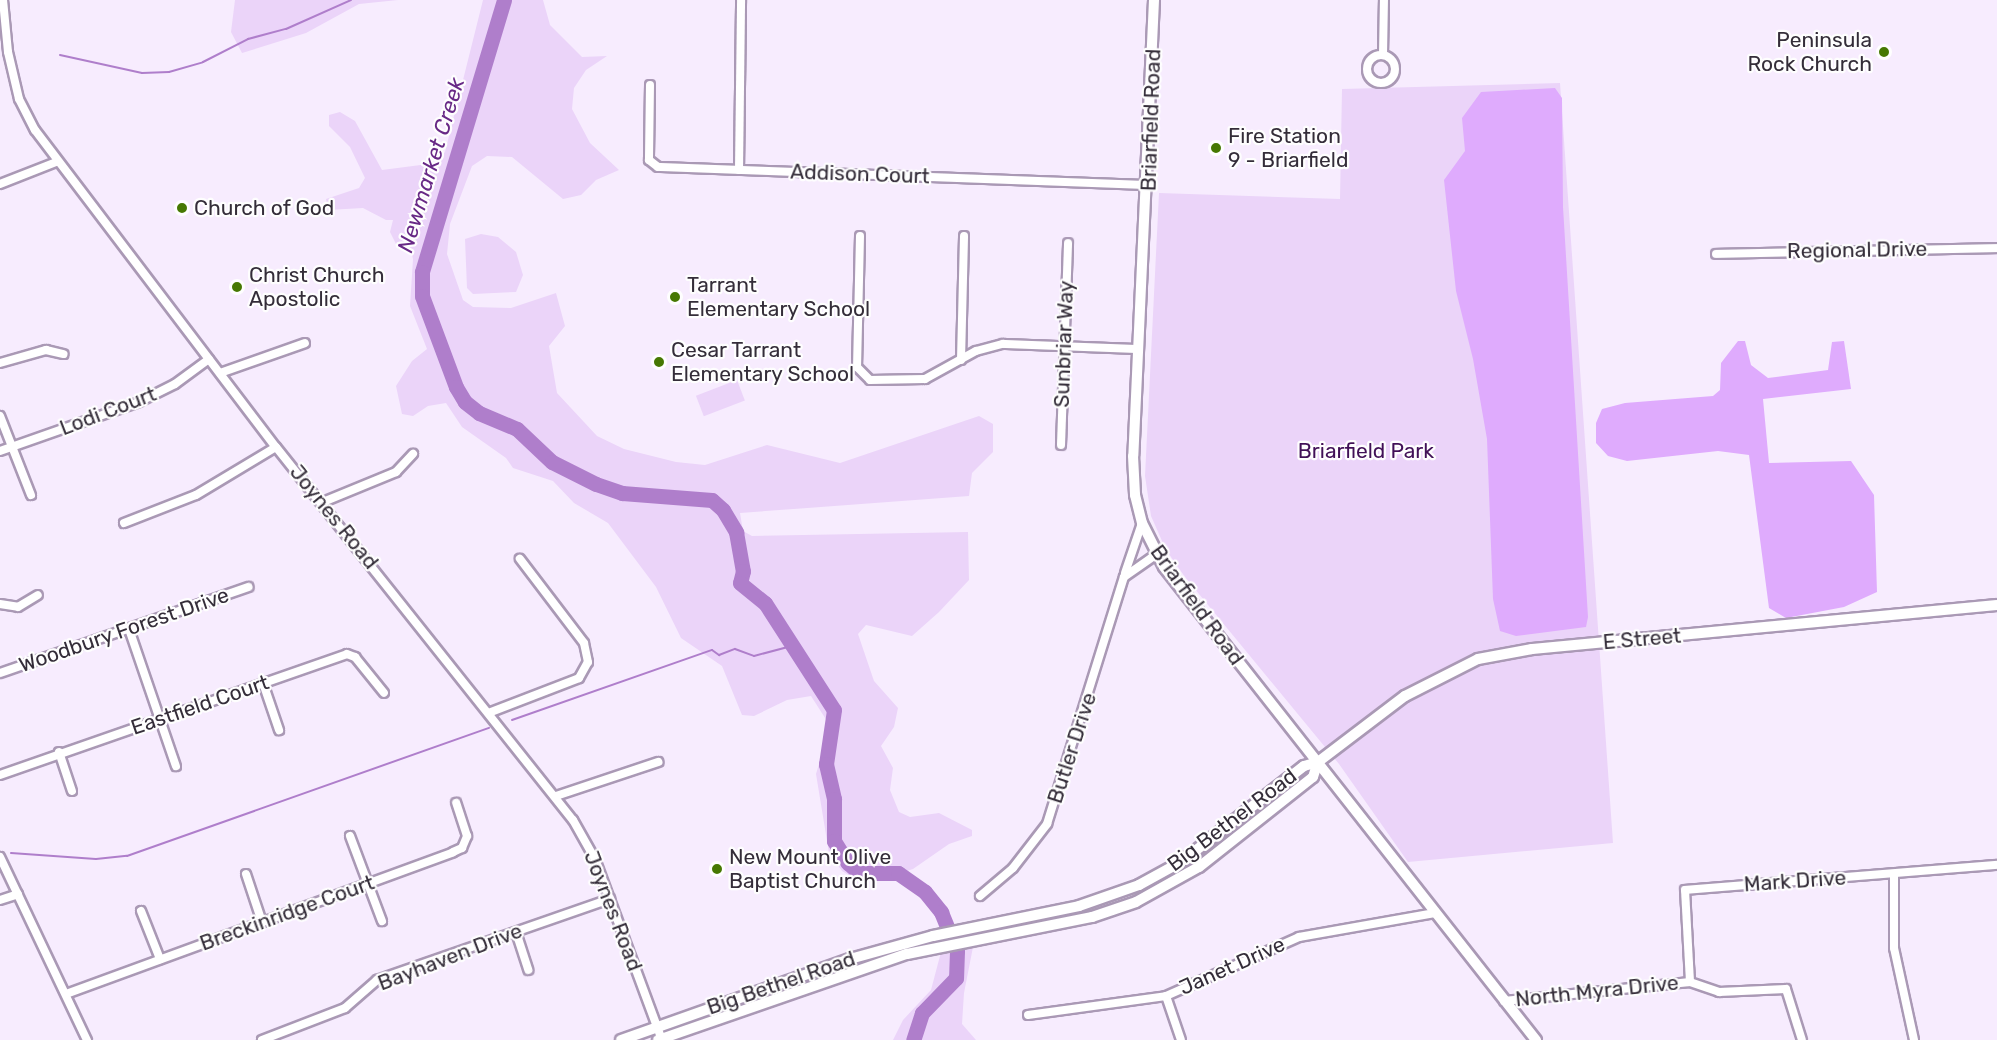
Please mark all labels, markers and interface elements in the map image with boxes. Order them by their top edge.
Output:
place label: Peninsula Rock Church [1747,27,1872,77]
marker: Peninsula Rock Church [1877,45,1891,59]
street label: Briarfield Road [1136,48,1166,192]
water label: Newmarket Creek [392,74,470,256]
place label: Fire Station 9 - Briarfield [1228,123,1348,173]
marker: Fire Station 9 - Briarfield [1209,141,1223,155]
street label: Addison Court [790,159,930,189]
place label: Church of God [194,195,335,221]
marker: Church of God [175,201,189,215]
street label: Regional Drive [1787,236,1927,264]
place label: Christ Church Apostolic [249,262,384,312]
place label: Tarrant Elementary School [687,272,871,322]
marker: Christ Church Apostolic [230,280,244,294]
street label: Sunbriar Way [1049,280,1079,408]
marker: Tarrant Elementary School [668,290,682,304]
place label: Cesar Tarrant Elementary School [671,337,855,387]
marker: Cesar Tarrant Elementary School [652,355,666,369]
street label: Lodi Court [56,381,160,441]
park label: Briarfield Park [1298,438,1434,464]
street label: Joynes Road [284,460,384,574]
street label: Briarfield Road [1145,540,1249,670]
street label: Woodbury Forest Drive [15,582,233,678]
street label: E Street [1602,623,1682,655]
street label: Eastfield Court [128,670,272,740]
street label: Butler Drive [1042,689,1102,807]
street label: Big Bethel Road [1162,763,1302,877]
place label: New Mount Olive Baptist Church [729,844,892,894]
street label: Joynes Road [579,847,647,975]
marker: New Mount Olive Baptist Church [710,862,724,876]
street label: Mark Drive [1743,865,1847,897]
street label: Breckinridge Court [196,870,378,956]
street label: Bayhaven Drive [374,918,526,996]
street label: Janet Drive [1175,931,1289,1001]
street label: Big Bethel Road [703,946,859,1020]
street label: North Myra Drive [1514,970,1680,1012]

